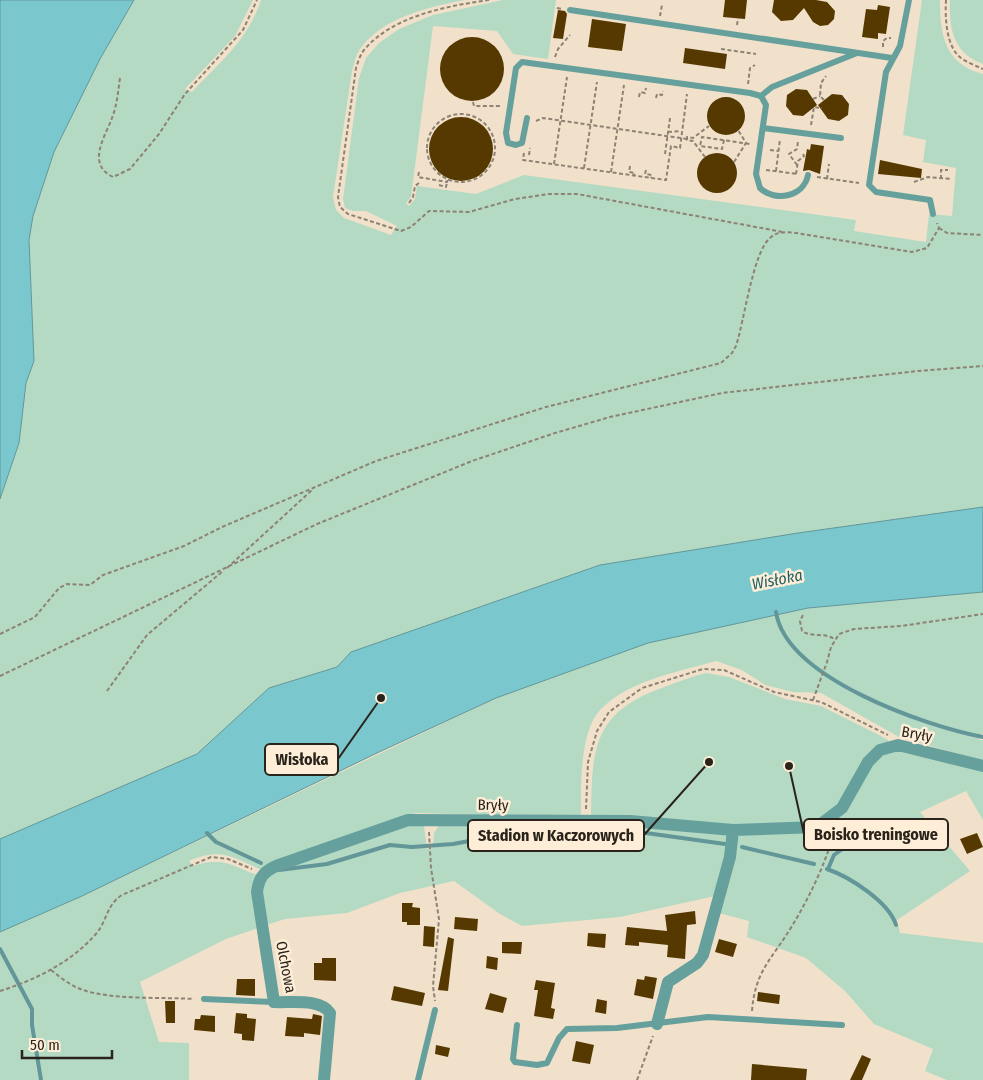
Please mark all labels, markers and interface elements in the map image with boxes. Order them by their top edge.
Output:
water label: Wisłoka [750,565,804,594]
street label: Bryły [900,722,934,746]
callout: Wisłoka [265,744,338,775]
text: Wisłoka [276,750,328,769]
street label: Bryły [477,796,509,814]
callout: Boisko treningowe [804,819,948,850]
callout: Stadion w Kaczorowych [468,820,644,851]
text: Boisko treningowe [814,825,938,844]
text: Stadion w Kaczorowych [478,826,634,845]
street label: Olchowa [272,940,300,994]
scale bar [22,1028,112,1060]
text: 50 m [30,1036,60,1054]

